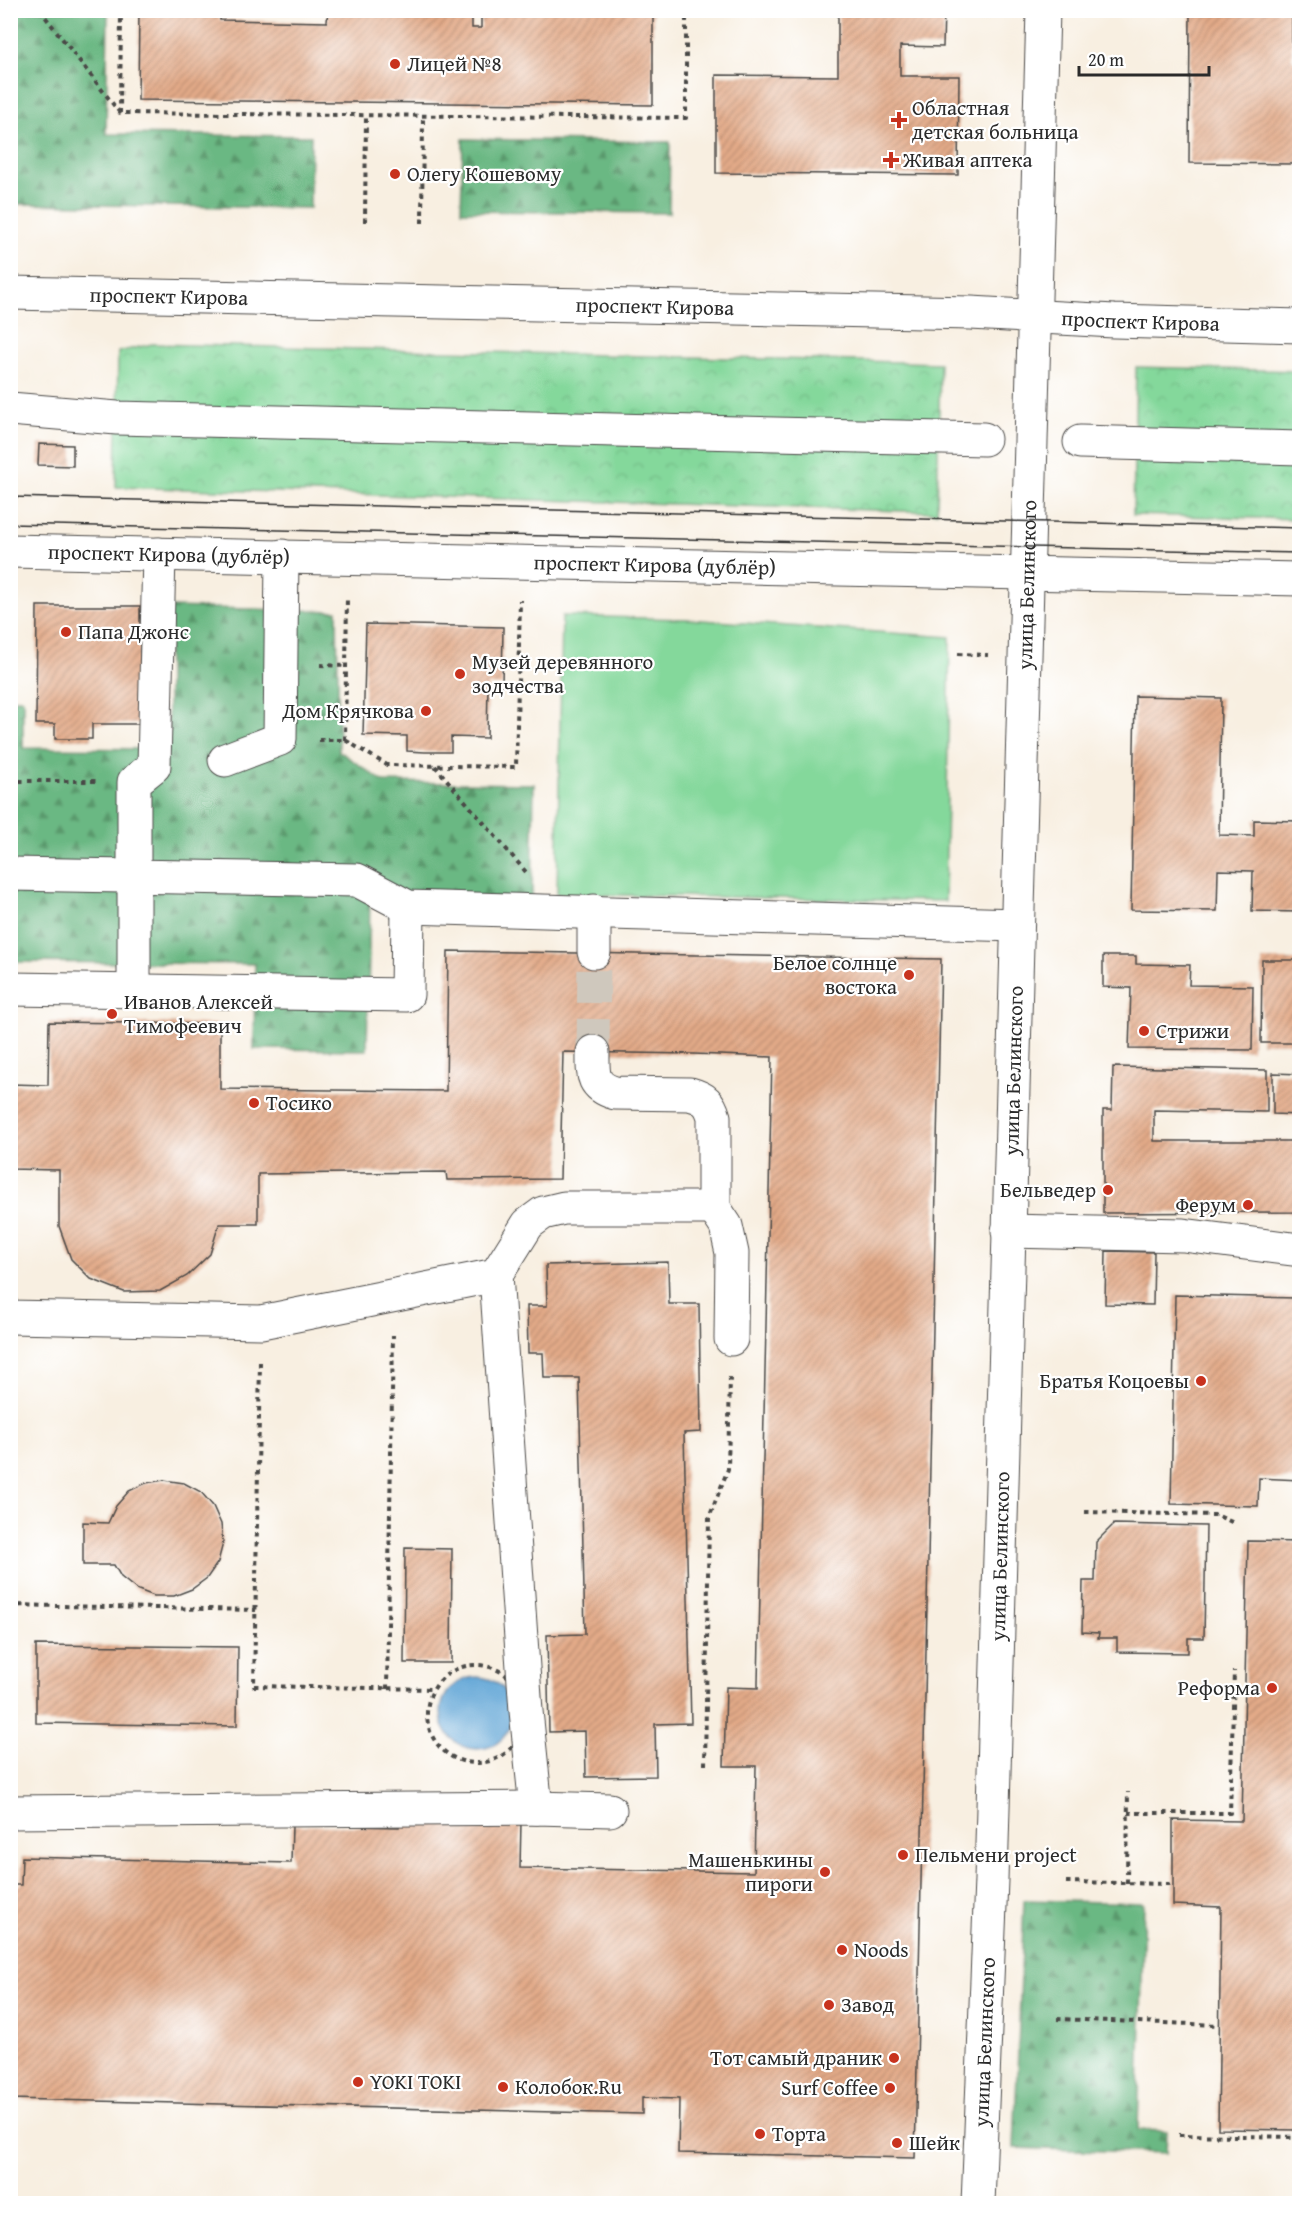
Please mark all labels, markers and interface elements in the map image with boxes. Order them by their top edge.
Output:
scale bar [1079,39,1210,77]
text: 20 m [1088,46,1124,73]
place label: Лицей №8 [407,48,502,79]
marker: Лицей №8 [388,57,402,71]
place label: Областная детская больница [912,92,1079,147]
marker: Областная детская больница [890,111,908,129]
place label: Живая аптека [902,144,1032,175]
marker: Живая аптека [884,153,898,167]
place label: Олегу Кошевому [407,158,562,189]
marker: Олегу Кошевому [388,167,402,181]
street label: проспект Кирова [89,279,248,313]
street label: проспект Кирова [575,289,734,323]
street label: проспект Кирова [1061,302,1220,339]
street label: улица Белинского [1009,499,1044,671]
street label: проспект Кирова (дублёр) [48,536,290,572]
street label: проспект Кирова (дублёр) [533,546,776,583]
place label: Папа Джонс [78,616,189,647]
marker: Папа Джонс [59,625,73,639]
place label: Музей деревянного зодчества [472,646,653,701]
marker: Музей деревянного зодчества [453,667,467,681]
place label: Дом Крячкова [281,695,414,726]
marker: Дом Крячкова [419,704,433,718]
place label: Белое солнце востока [773,947,897,1002]
marker: Белое солнце востока [902,968,916,982]
street label: улица Белинского [995,985,1031,1157]
place label: Иванов Алексей Тимофеевич [124,986,273,1041]
marker: Иванов Алексей Тимофеевич [105,1007,119,1021]
place label: Стрижи [1156,1015,1229,1046]
marker: Стрижи [1137,1024,1151,1038]
place label: Тосико [266,1087,332,1118]
marker: Тосико [247,1096,261,1110]
place label: Бельведер [1000,1174,1096,1205]
marker: Бельведер [1101,1183,1115,1197]
place label: Ферум [1175,1189,1236,1220]
marker: Ферум [1241,1198,1255,1212]
place label: Братья Коцоевы [1039,1365,1189,1396]
marker: Братья Коцоевы [1194,1374,1208,1388]
street label: улица Белинского [982,1471,1017,1643]
place label: Реформа [1178,1672,1260,1703]
marker: Реформа [1265,1681,1279,1695]
place label: Пельмени project [915,1839,1077,1870]
place label: Машенькины пироги [688,1844,813,1899]
marker: Пельмени project [896,1848,910,1862]
marker: Машенькины пироги [818,1865,832,1879]
place label: Noods [854,1934,909,1965]
marker: Noods [835,1943,849,1957]
street label: улица Белинского [965,1957,1003,2129]
place label: Завод [841,1989,895,2020]
marker: Завод [822,1998,836,2012]
place label: Тот самый драник [710,2042,882,2073]
marker: Тот самый драник [887,2051,901,2065]
place label: YOKI TOKI [370,2066,461,2097]
place label: Колобок.Ru [515,2071,623,2102]
place label: Surf Coffee [781,2072,878,2103]
marker: YOKI TOKI [351,2075,365,2089]
marker: Колобок.Ru [496,2080,510,2094]
marker: Surf Coffee [883,2081,897,2095]
place label: Торта [772,2118,826,2149]
marker: Торта [753,2127,767,2141]
place label: Шейк [909,2127,960,2158]
marker: Шейк [890,2136,904,2150]

